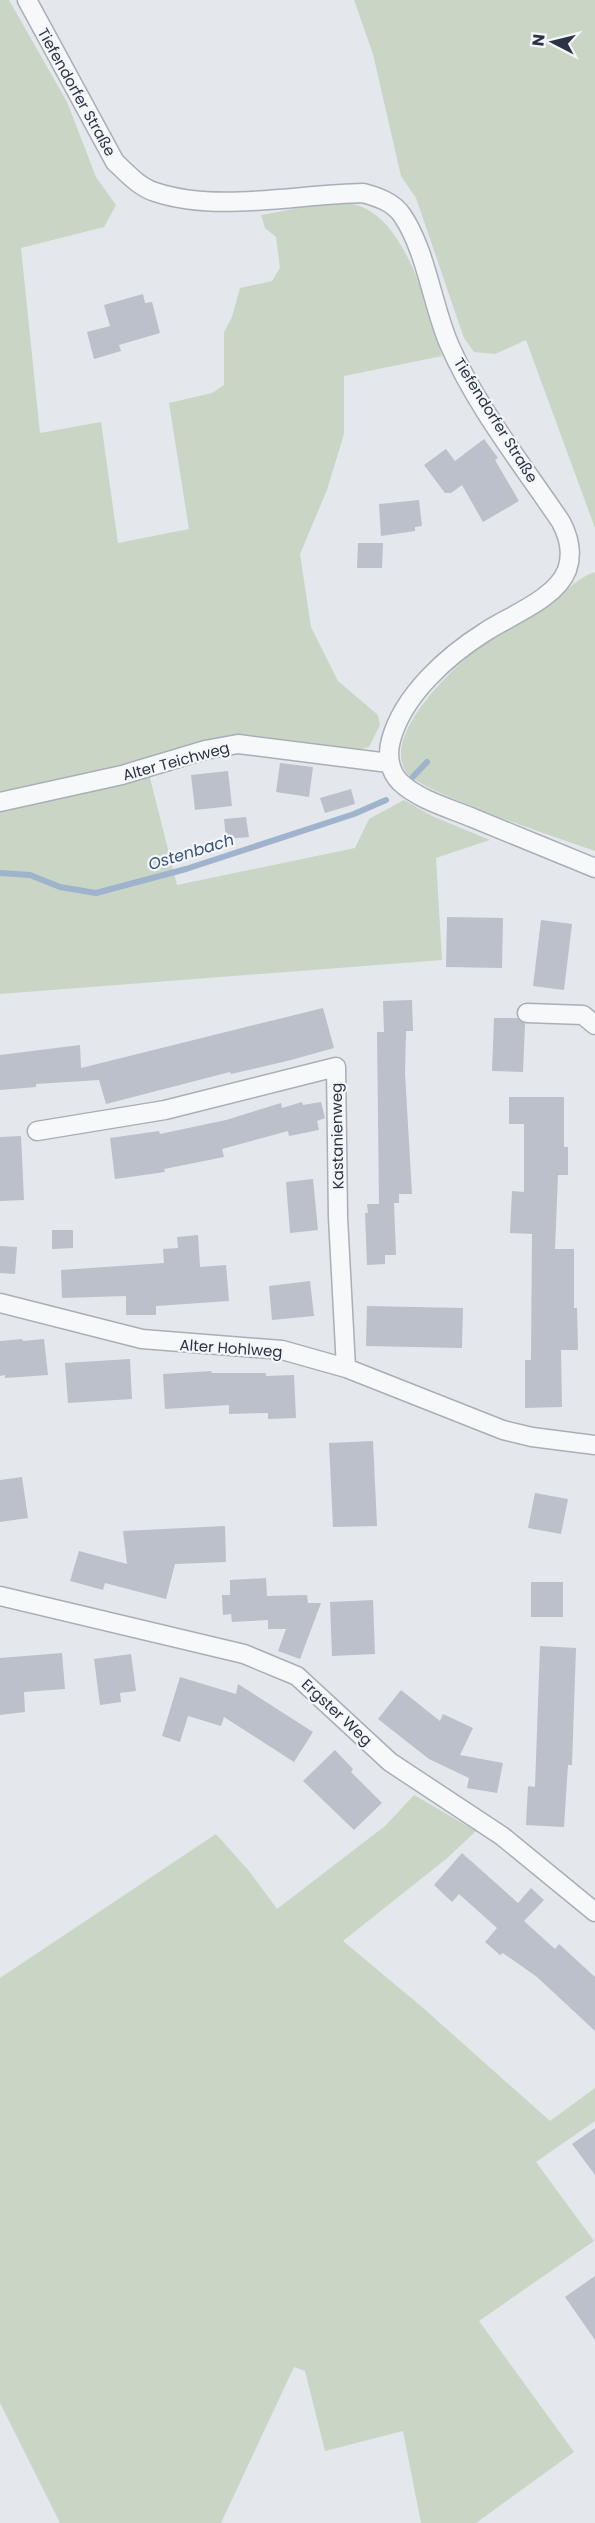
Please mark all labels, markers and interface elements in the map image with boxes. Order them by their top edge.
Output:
north arrow [523,12,583,72]
street label: Tiefendorfer Straße [33,24,121,160]
text: N [526,33,551,48]
street label: Tiefendorfer Straße [449,354,543,486]
street label: Alter Teichweg [120,737,232,785]
water label: Ostenbach [145,828,237,876]
street label: Kastanienweg [326,1083,348,1189]
street label: Alter Hohlweg [179,1334,283,1362]
street label: Ergster Weg [297,1674,377,1750]

